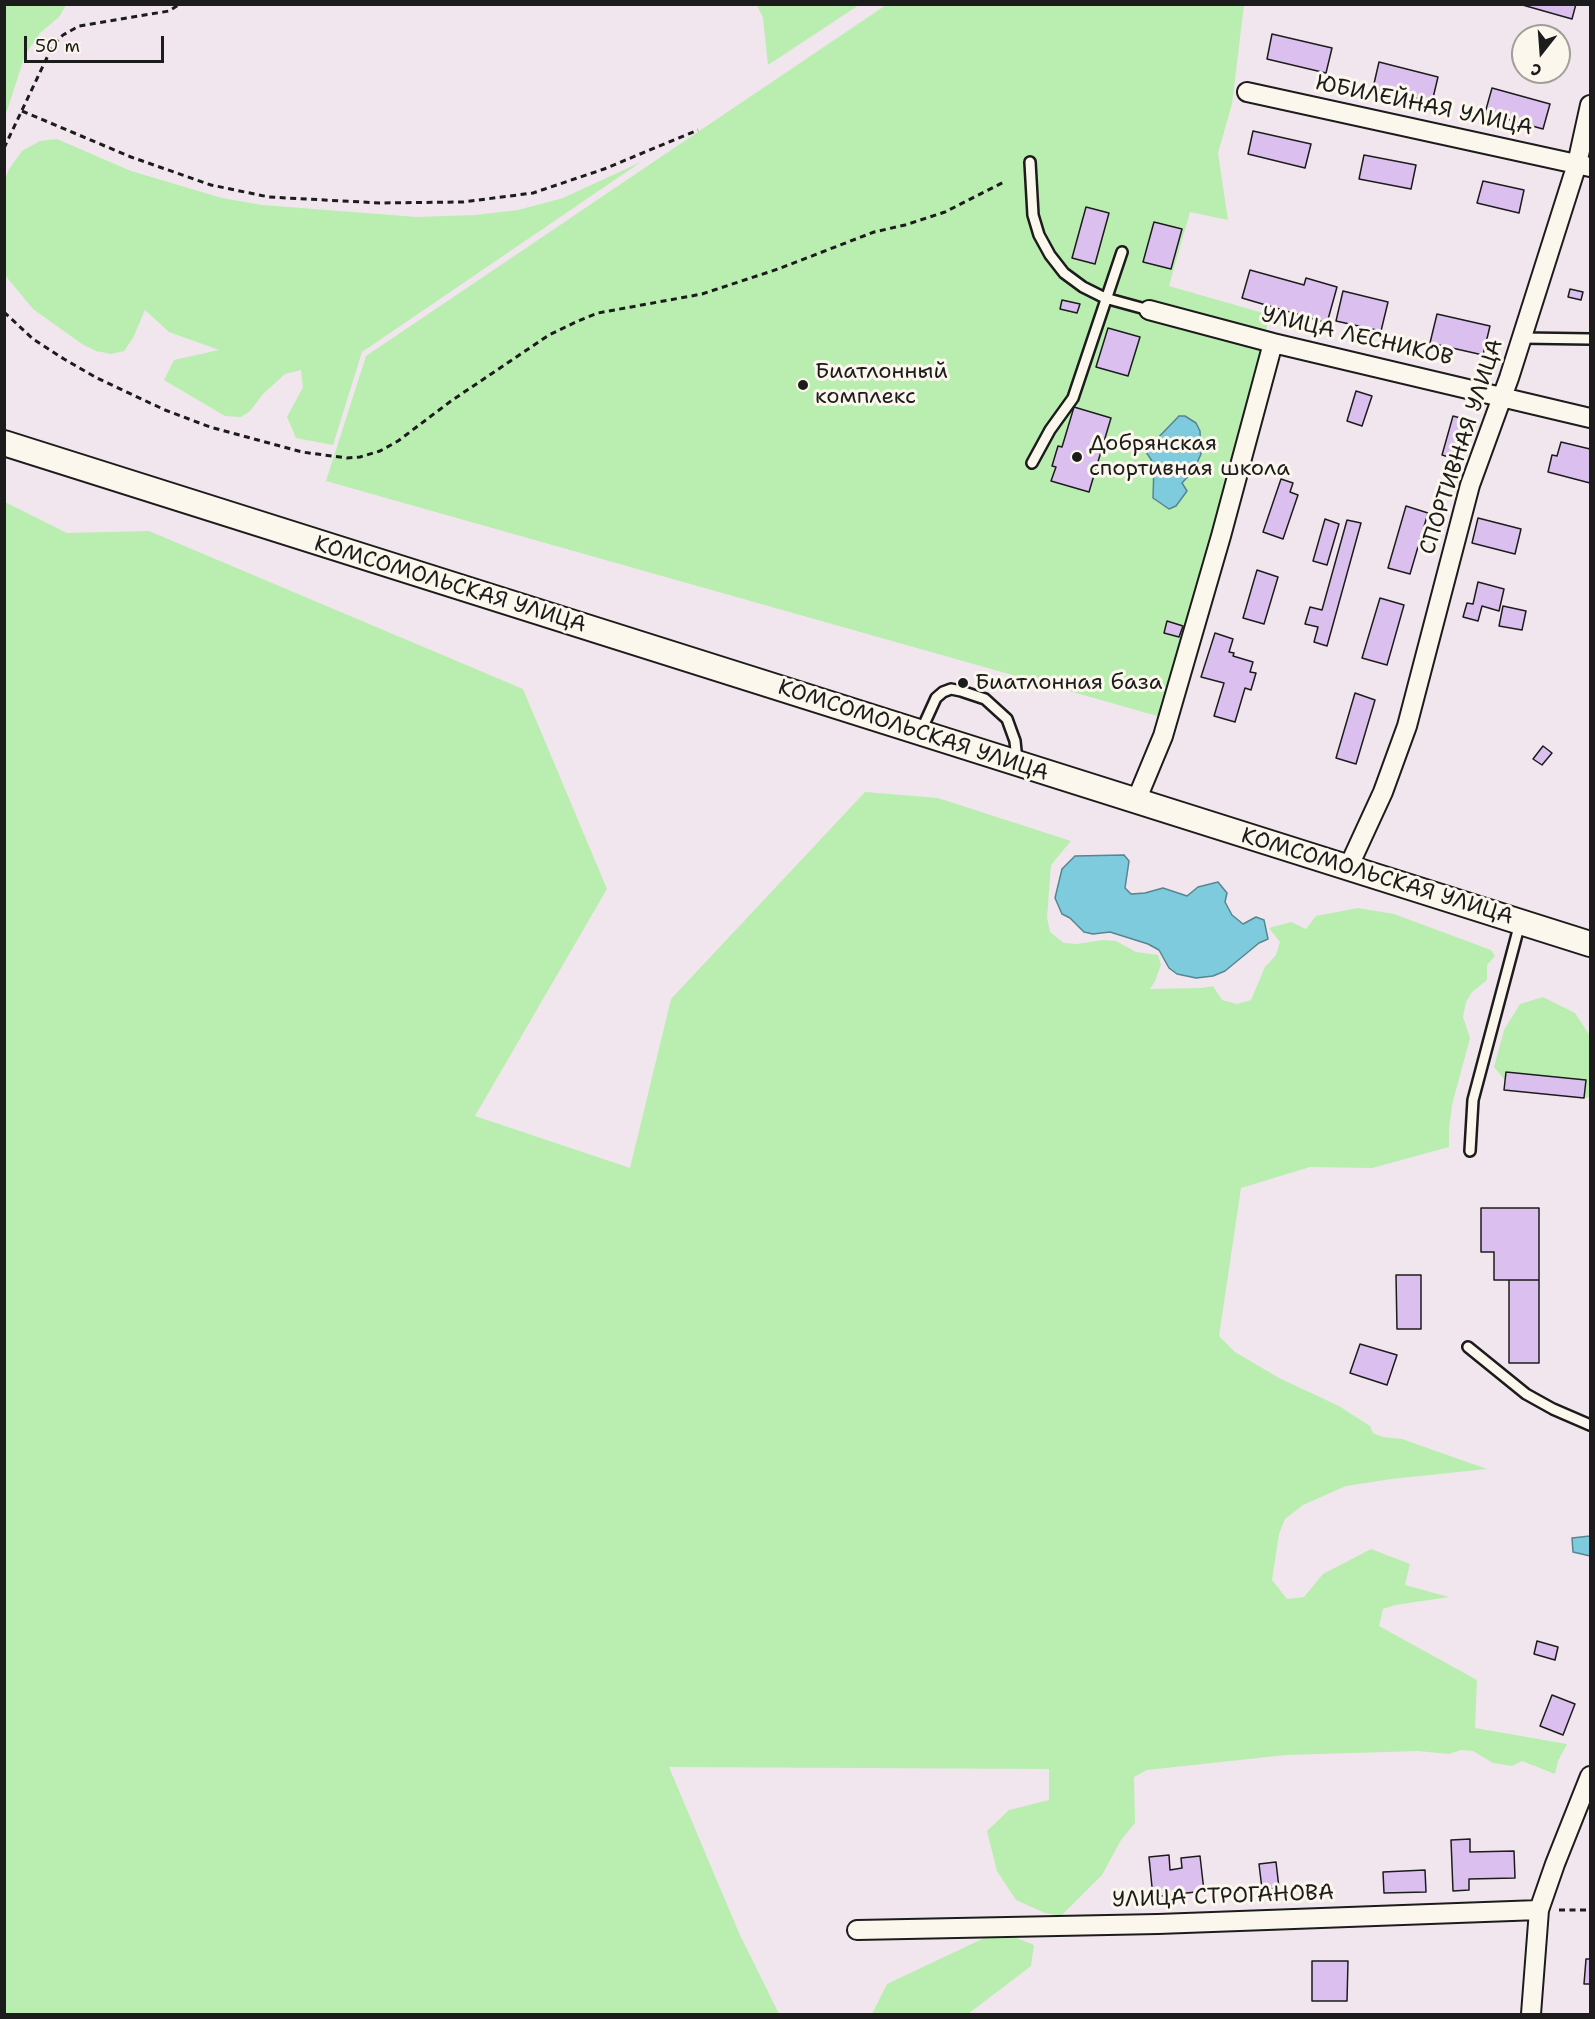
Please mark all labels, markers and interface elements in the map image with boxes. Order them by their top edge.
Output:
scale bar [27,24,166,62]
north arrow [1511,24,1571,84]
text: 50 m [35,34,80,58]
text: С [1528,58,1544,81]
street label: ЮБИЛЕЙНАЯ УЛИЦА [1313,70,1535,142]
street label: УЛИЦА ЛЕСНИКОВ [1259,302,1455,372]
street label: СПОРТИВНАЯ УЛИЦА [1415,336,1509,558]
place label: Биатлонный комплекс [815,359,948,410]
marker: Биатлонный комплекс [796,378,810,392]
place label: Добрянская спортивная школа [1089,431,1290,482]
marker: Добрянская спортивная школа [1070,450,1084,464]
street label: КОМСОМОЛЬСКАЯ УЛИЦА [311,531,589,639]
place label: Биатлонная база [975,670,1162,696]
street label: КОМСОМОЛЬСКАЯ УЛИЦА [774,675,1052,787]
marker: Биатлонная база [956,676,970,690]
street label: КОМСОМОЛЬСКАЯ УЛИЦА [1238,823,1516,931]
street label: УЛИЦА СТРОГАНОВА [1112,1880,1334,1914]

